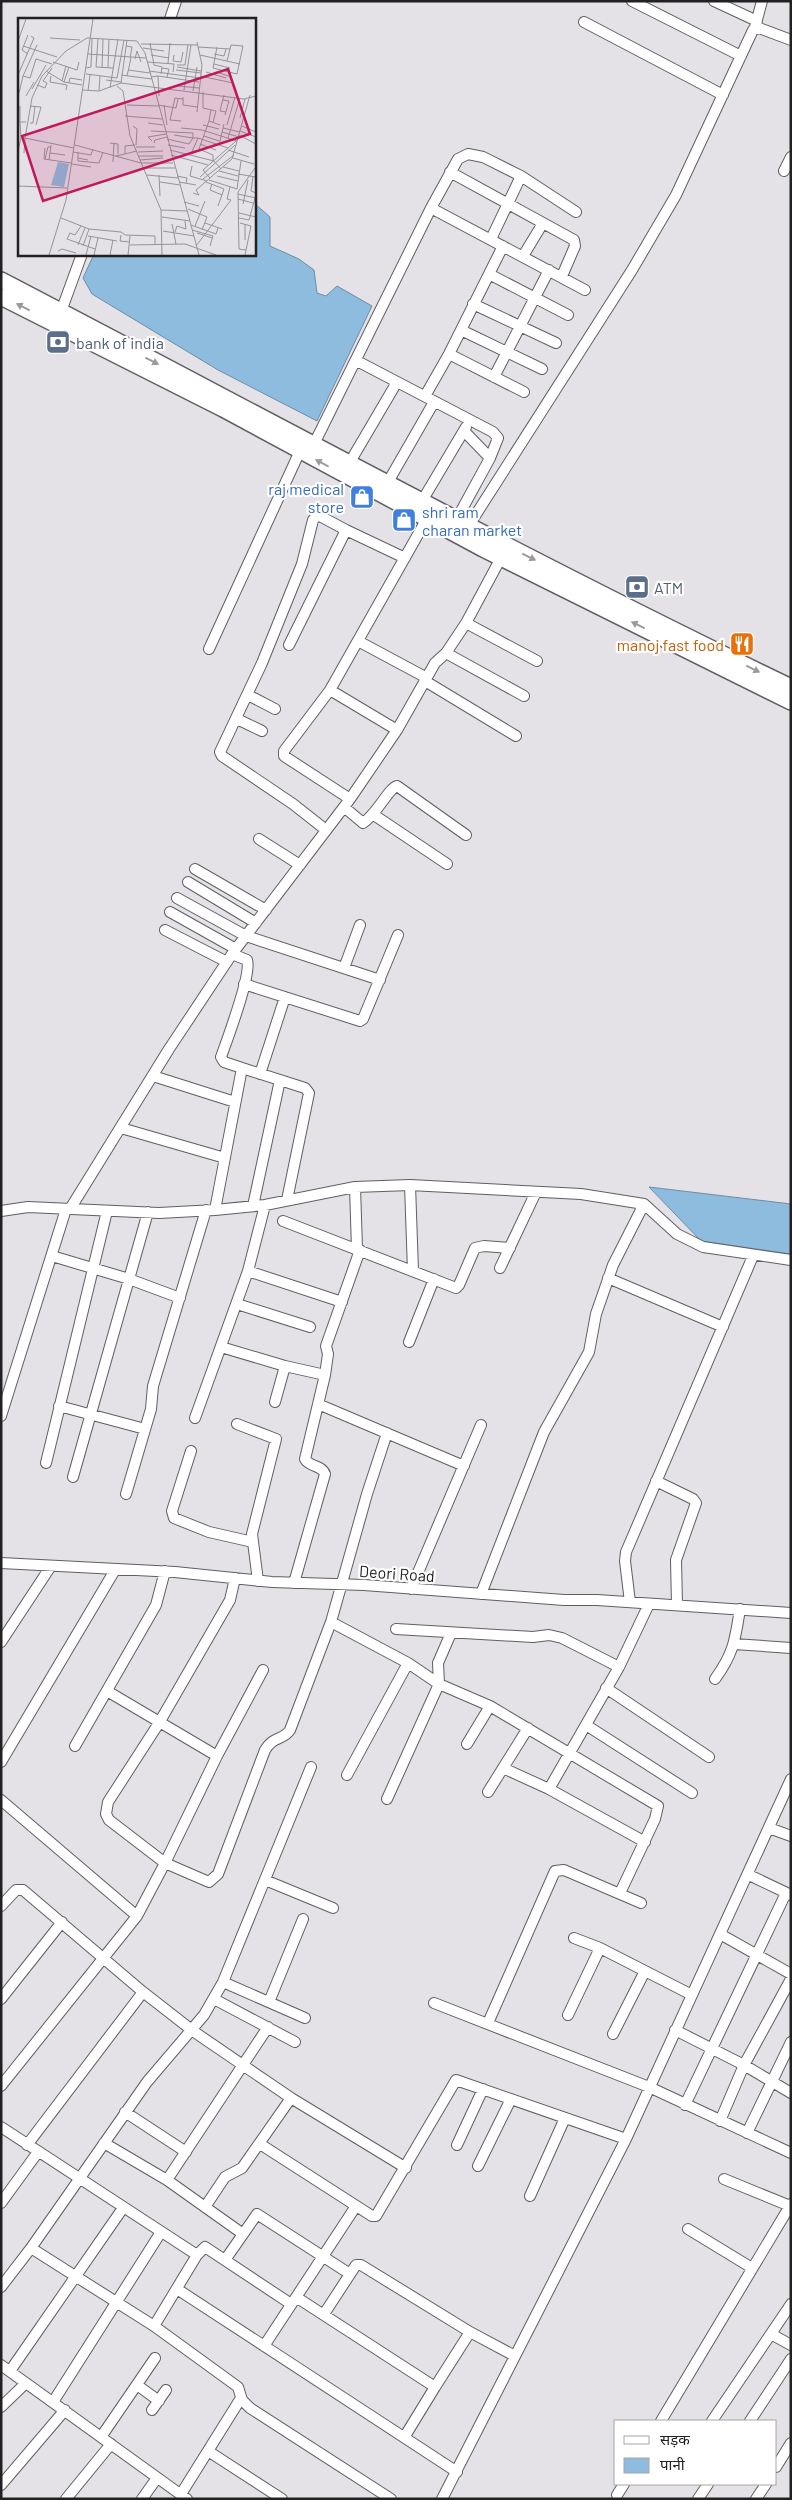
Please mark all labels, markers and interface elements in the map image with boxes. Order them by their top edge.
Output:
inset map [18,18,255,255]
one-way arrow [15,303,30,311]
bank icon: bank of india [45,329,71,355]
place label: bank of india [76,333,164,352]
one-way arrow [145,357,160,365]
one-way arrow [315,459,329,467]
place label: raj medical store [268,479,344,516]
shop icon: raj medical store [349,484,375,510]
place label: shri ram charan market [422,502,522,539]
shop icon: shri ram charan market [391,507,417,533]
one-way arrow [522,553,536,561]
bank icon: ATM [624,574,650,600]
place label: ATM [654,578,683,597]
one-way arrow [630,621,645,629]
restaurant icon: manoj fast food [729,631,755,657]
place label: manoj fast food [617,635,724,654]
one-way arrow [746,665,760,673]
street label: Deori Road [359,1561,435,1585]
legend [614,2420,777,2485]
text: सड़क [660,2430,690,2448]
text: पानी [660,2455,686,2473]

